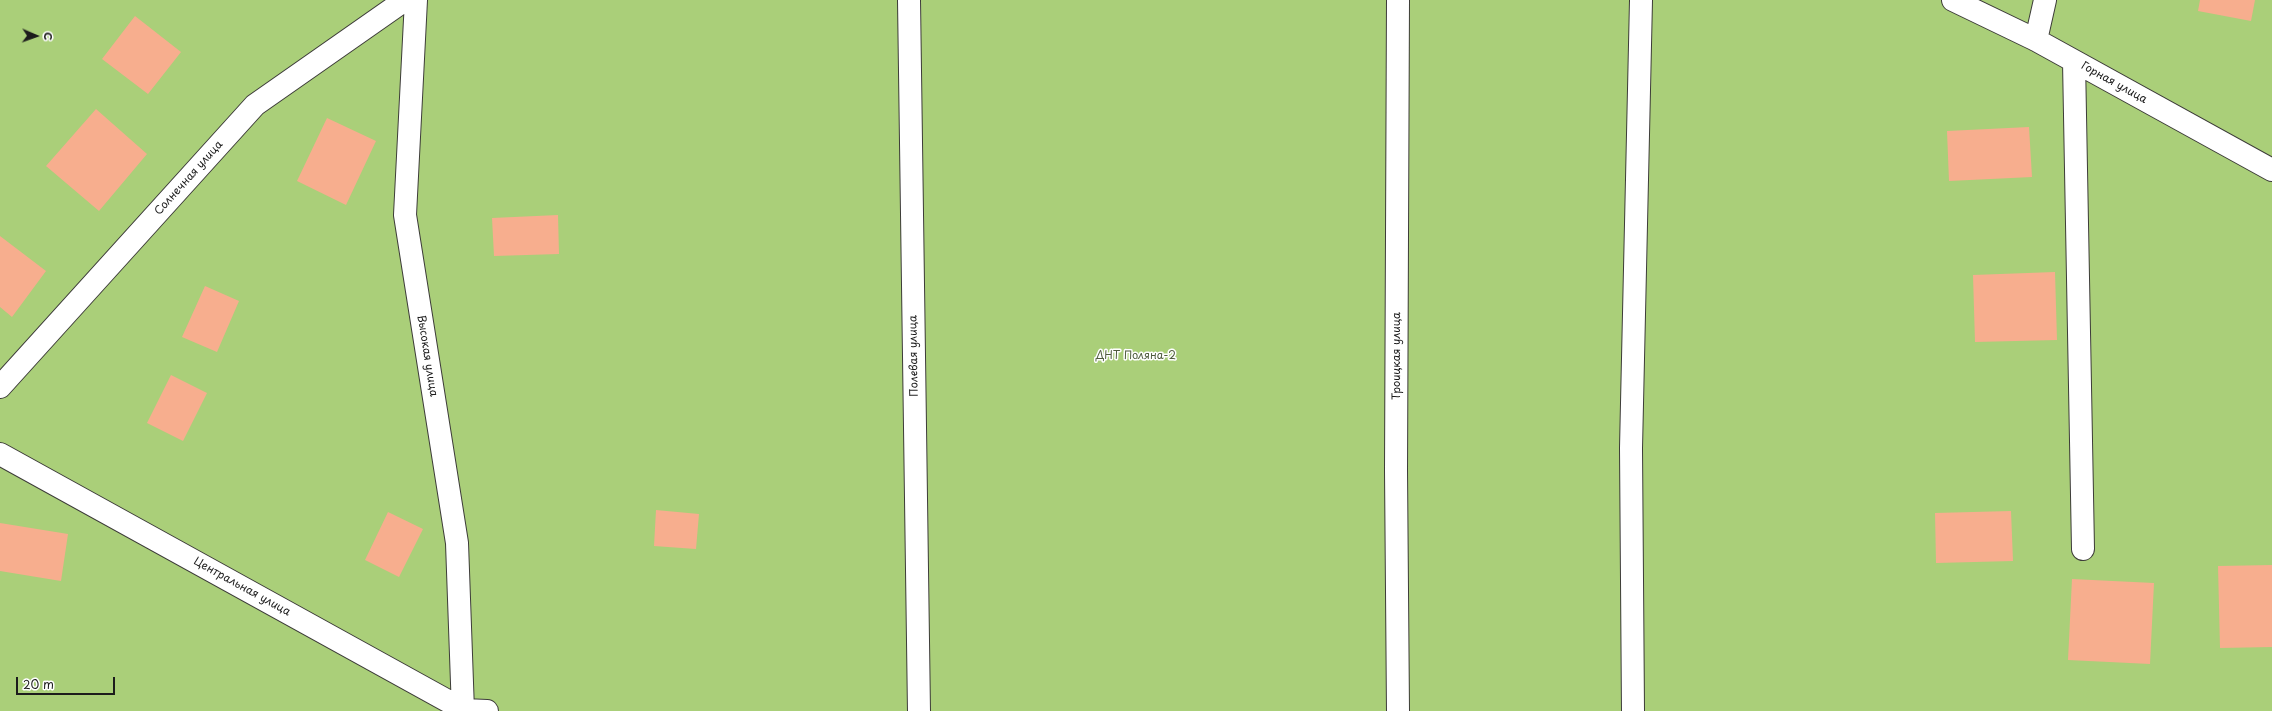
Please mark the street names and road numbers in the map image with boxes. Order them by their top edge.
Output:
street label: Горная улица [2079,59,2149,107]
street label: Солнечная улица [152,138,226,218]
street label: Троицкая улица [1390,312,1404,400]
street label: Высокая улица [414,314,440,398]
street label: Полевая улица [907,315,921,397]
street label: Центральная улица [191,555,293,619]

